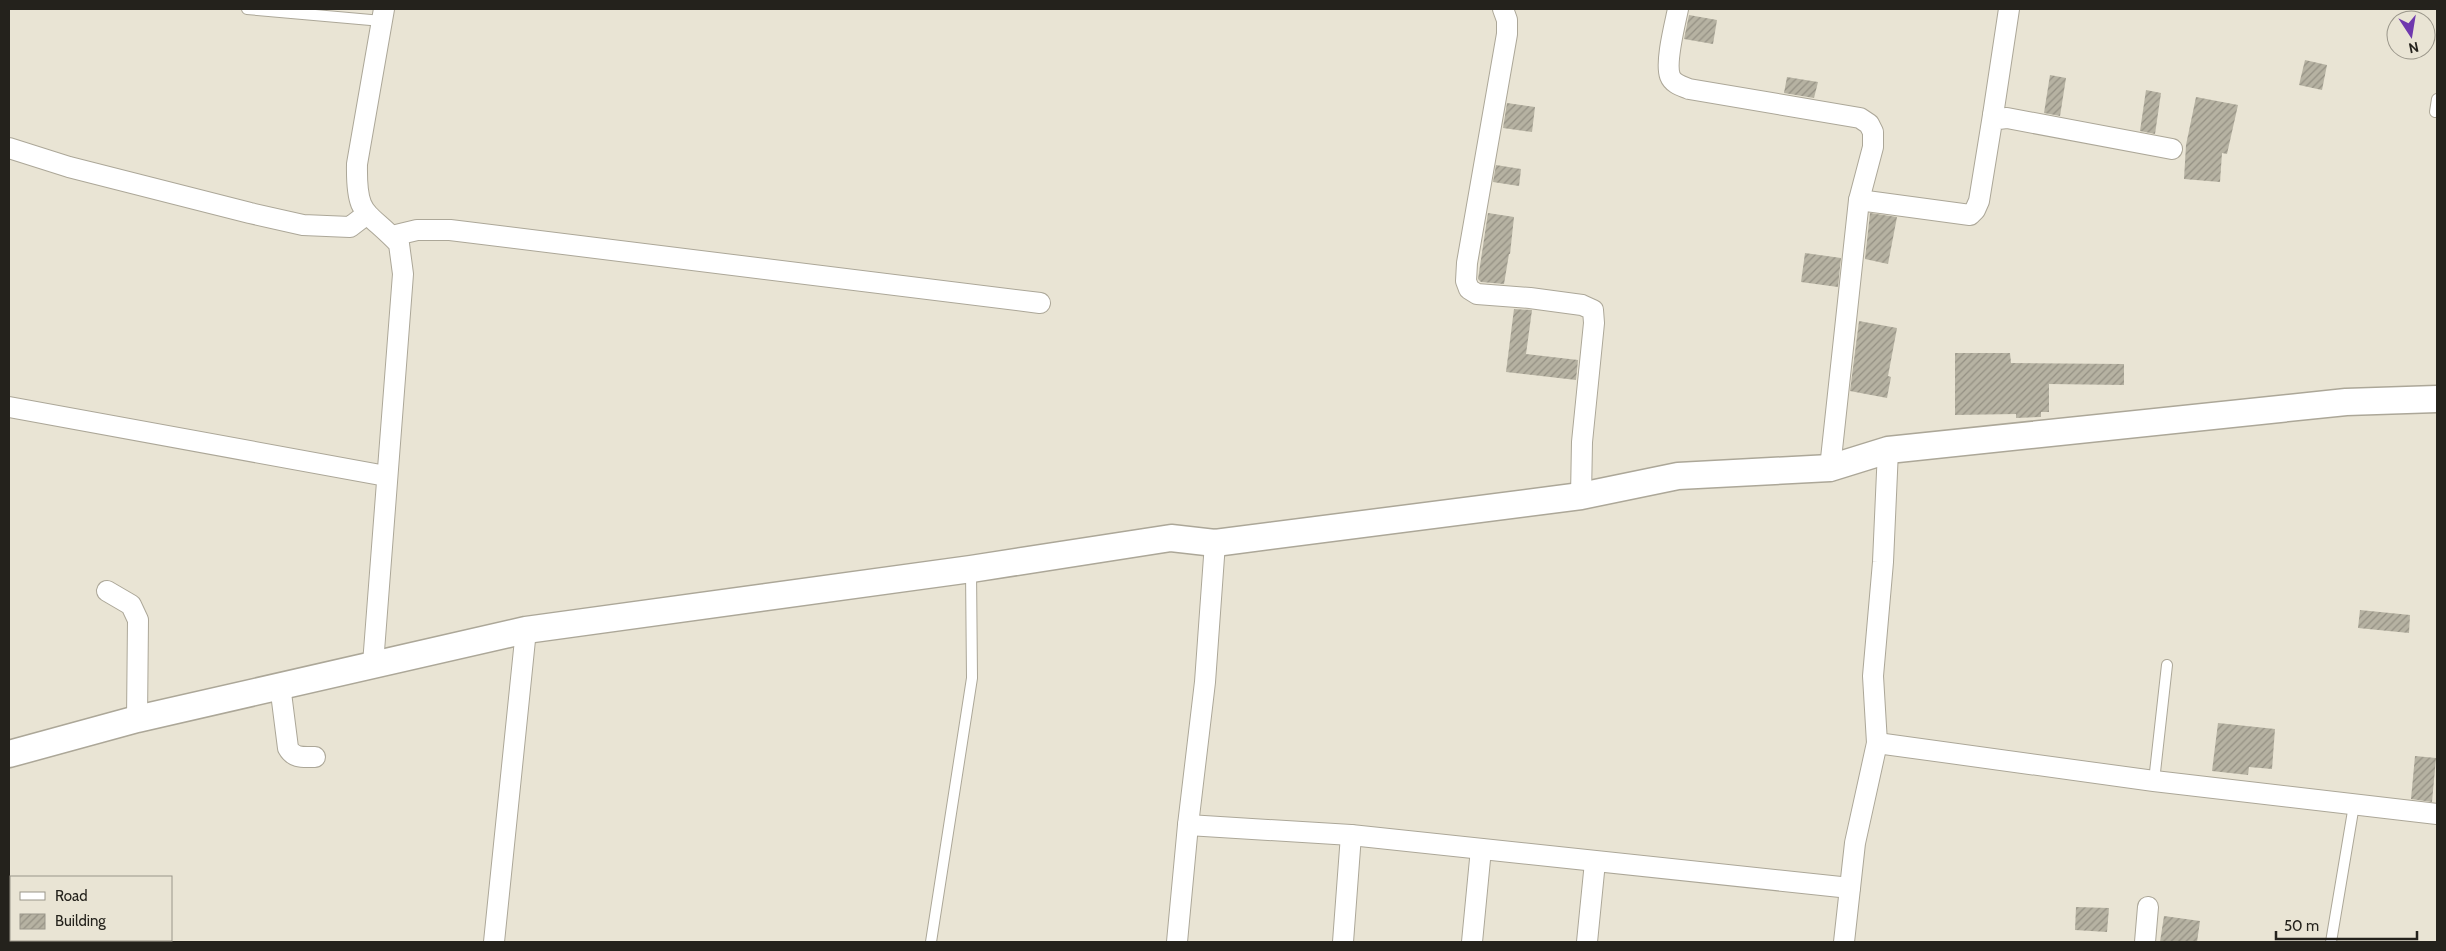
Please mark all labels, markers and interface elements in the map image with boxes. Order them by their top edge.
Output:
north arrow [2386,10,2436,60]
text: N [2407,38,2420,58]
legend [10,876,172,941]
text: Road [55,887,88,905]
scale bar [2276,908,2417,940]
text: Building [55,912,106,930]
text: 50 m [2284,917,2319,935]

